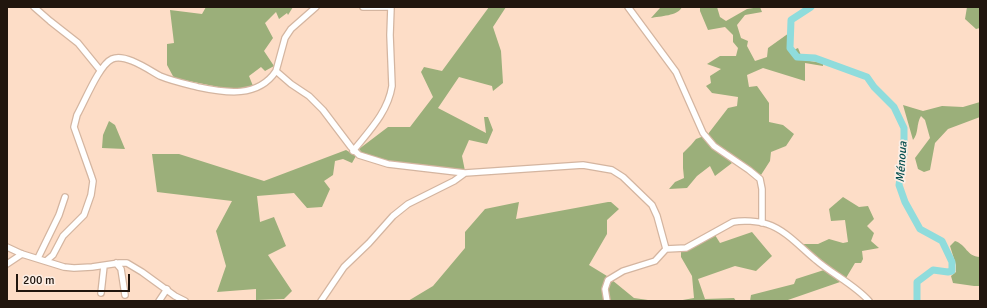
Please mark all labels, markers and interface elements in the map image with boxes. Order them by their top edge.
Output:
water label: Ménoua [893,141,911,183]
scale bar [18,266,132,292]
text: 200 m [23,273,55,288]

